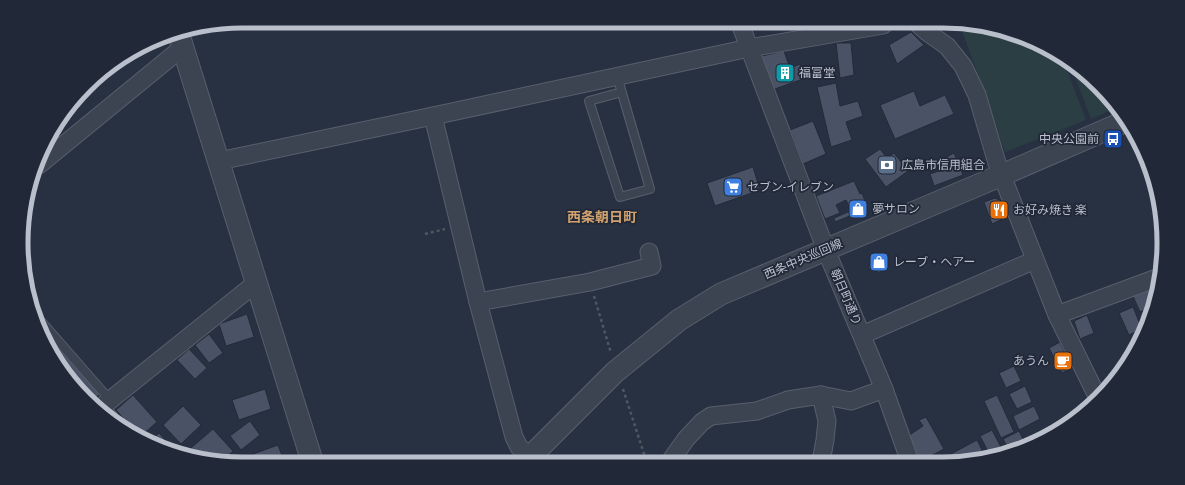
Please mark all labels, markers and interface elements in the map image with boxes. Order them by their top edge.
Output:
building icon: 福富堂 [774,62,796,84]
place label: 福富堂 [799,66,835,80]
bus stop icon: 中央公園前 [1102,128,1124,150]
place label: 中央公園前 [1039,132,1099,146]
bank icon: 広島市信用組合 [876,154,898,176]
place label: 広島市信用組合 [901,158,985,172]
supermarket icon: セブン-イレブン [722,176,744,198]
place label: セブン-イレブン [747,180,834,194]
shop icon: 夢サロン [847,198,869,220]
restaurant icon: お好み焼き 楽 [988,199,1010,221]
place label: 夢サロン [872,202,920,216]
place label: お好み焼き 楽 [1013,203,1087,217]
district label: 西条朝日町 [567,209,637,225]
street label: 西条中央巡回線 [762,236,844,282]
shop icon: レーブ・ヘアー [868,251,890,273]
place label: レーブ・ヘアー [893,255,976,269]
street label: 朝日町通り [828,267,864,327]
cafe icon: あうん [1052,350,1074,372]
place label: あうん [1013,354,1049,368]

